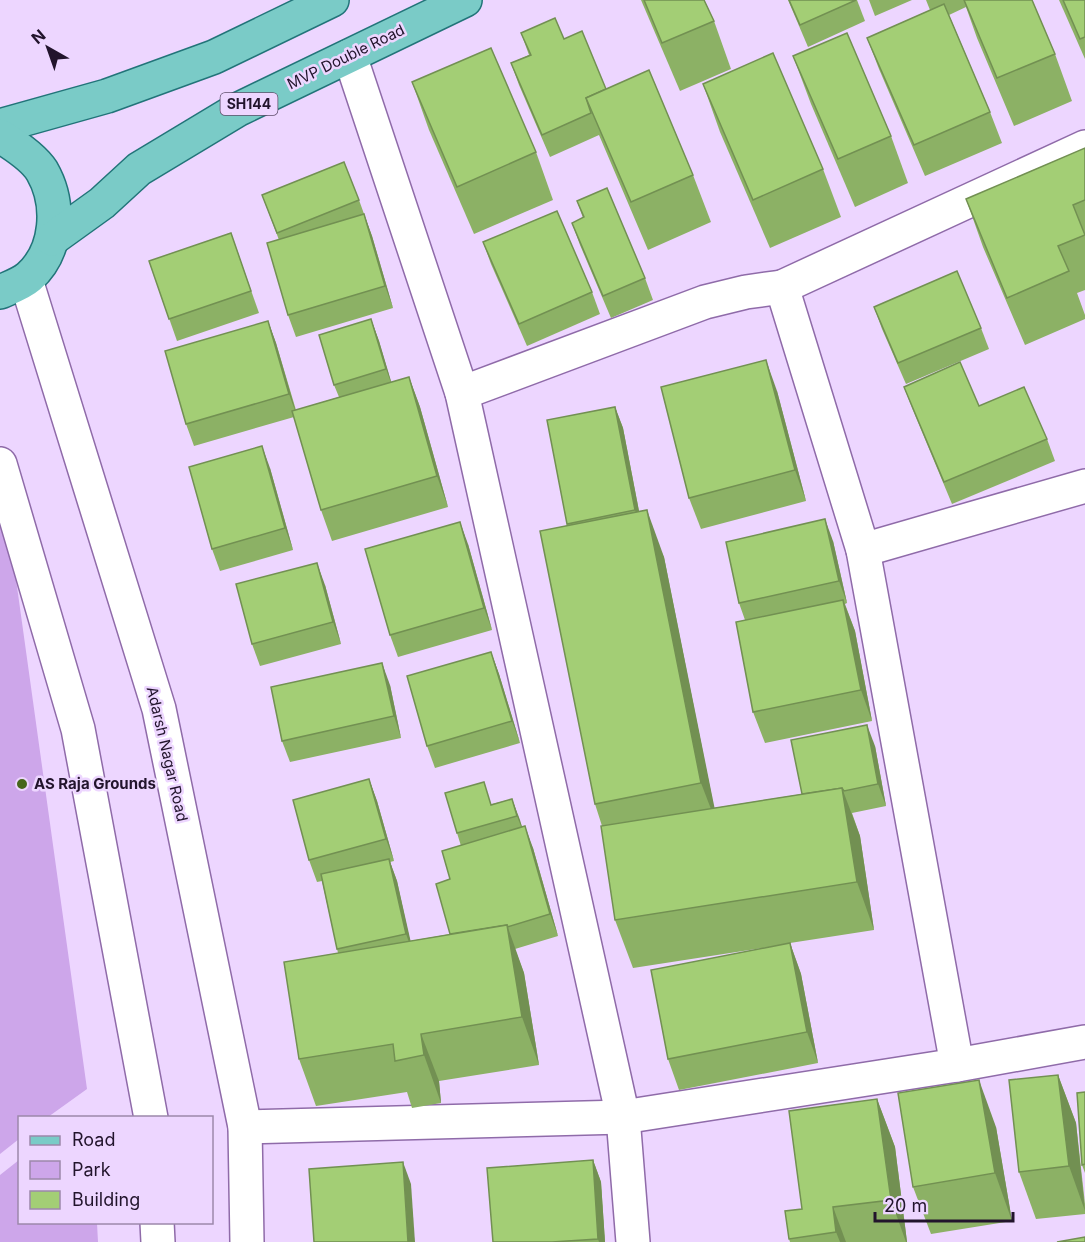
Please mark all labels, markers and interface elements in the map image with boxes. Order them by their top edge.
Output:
north arrow [18,18,78,78]
street label: MVP Double Road [284,20,408,93]
text: N [27,25,49,48]
road number: SH144 [220,93,278,115]
street label: Adarsh Nagar Road [143,685,192,823]
place label: AS Raja Grounds [34,774,156,793]
marker: AS Raja Grounds [15,777,29,791]
legend [18,1116,213,1224]
text: Road [72,1129,115,1150]
text: Park [72,1159,111,1180]
scale bar [875,1185,1013,1223]
text: Building [72,1189,140,1210]
text: 20 m [884,1195,927,1216]

